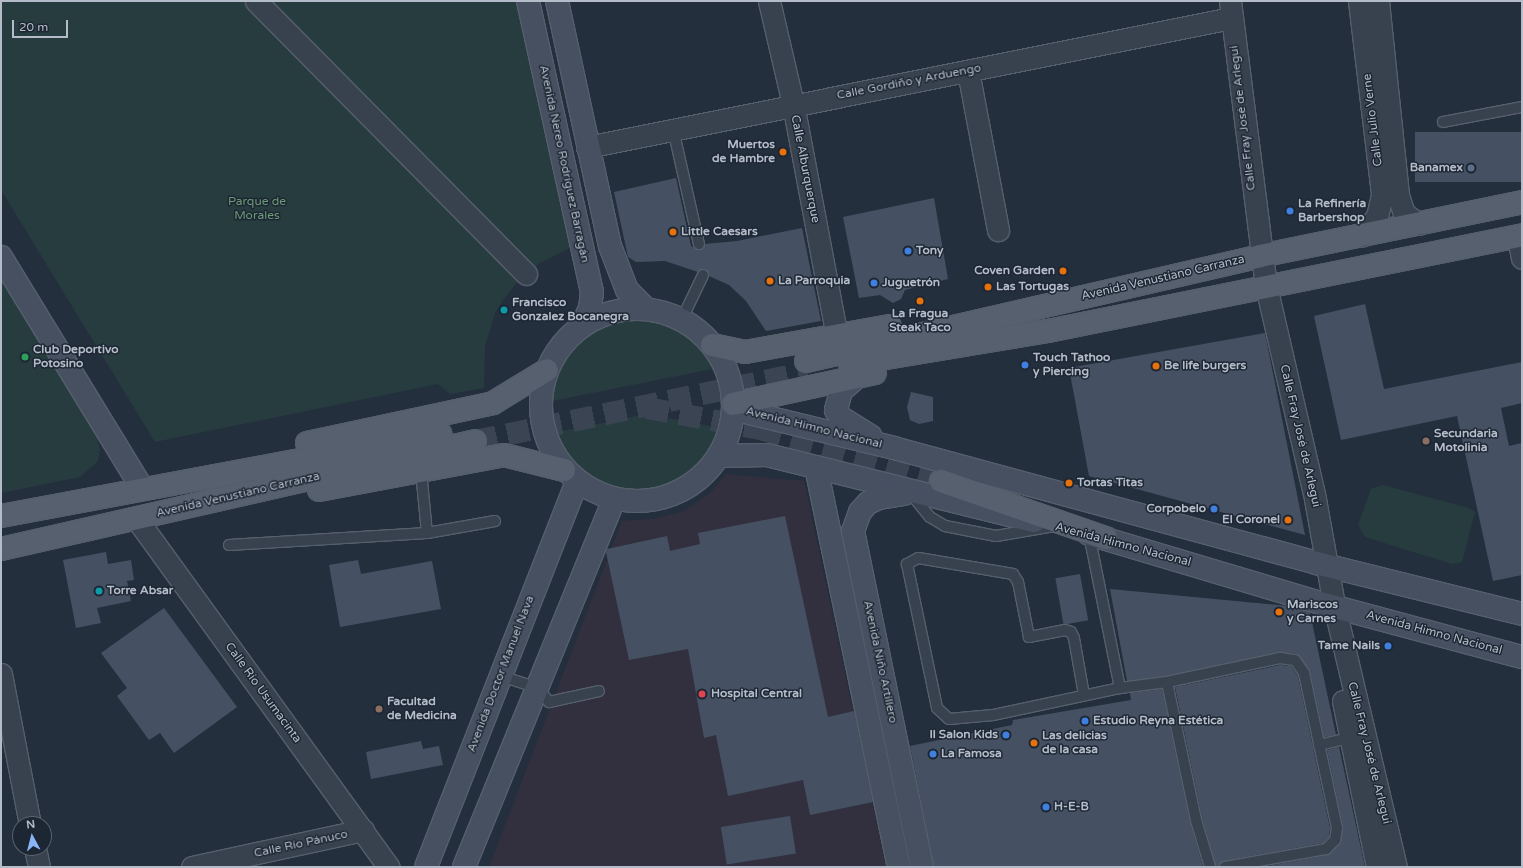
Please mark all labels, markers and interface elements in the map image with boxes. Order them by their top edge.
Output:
scale bar [14,12,70,38]
text: 20 m [19,20,48,34]
street label: Calle Fray José de Arlegui [1227,45,1259,191]
street label: Calle Gordiño y Arduengo [836,61,982,103]
street label: Avenida Nereo Rodríguez Barragán [536,64,592,264]
street label: Calle Julio Verne [1360,73,1386,167]
street label: Calle Alburquerque [787,114,823,224]
place label: Muertos de Hambre [712,138,775,166]
marker: Muertos de Hambre [778,147,788,157]
place label: Banamex [1410,161,1463,175]
marker: Banamex [1466,163,1476,173]
park label: Parque de Morales [228,195,286,223]
place label: La Refinería Barbershop [1298,197,1366,225]
marker: La Refinería Barbershop [1285,206,1295,216]
place label: Little Caesars [681,225,758,239]
marker: Little Caesars [668,227,678,237]
place label: Tony [916,244,943,258]
marker: Tony [903,246,913,256]
street label: Avenida Venustiano Carranza [1080,252,1246,304]
place label: Coven Garden [974,264,1055,278]
marker: Coven Garden [1058,266,1068,276]
place label: La Parroquia [778,274,850,288]
marker: La Parroquia [765,276,775,286]
place label: Juguetrón [882,276,940,290]
marker: Juguetrón [869,278,879,288]
place label: Las Tortugas [996,280,1069,294]
marker: Las Tortugas [983,282,993,292]
place label: Francisco Gonzalez Bocanegra [512,296,629,324]
marker: La Fragua Steak Taco [915,296,925,306]
marker: Francisco Gonzalez Bocanegra [499,305,509,315]
place label: La Fragua Steak Taco [889,307,951,335]
place label: Club Deportivo Potosino [33,343,119,371]
place label: Touch Tathoo y Piercing [1033,351,1110,379]
marker: Club Deportivo Potosino [20,352,30,362]
place label: Be life burgers [1164,359,1246,373]
marker: Touch Tathoo y Piercing [1020,360,1030,370]
marker: Be life burgers [1151,361,1161,371]
street label: Calle Fray José de Arlegui [1277,363,1323,509]
street label: Avenida Himno Nacional [744,404,884,452]
place label: Secundaria Motolinia [1434,427,1498,455]
marker: Secundaria Motolinia [1421,436,1431,446]
street label: Avenida Venustiano Carranza [155,469,321,521]
place label: Tortas Titas [1077,476,1143,490]
marker: Tortas Titas [1064,478,1074,488]
place label: Corpobelo [1146,502,1206,516]
marker: Corpobelo [1209,504,1219,514]
place label: El Coronel [1222,513,1280,527]
marker: El Coronel [1283,515,1293,525]
street label: Avenida Himno Nacional [1053,520,1193,570]
place label: Torre Absar [107,584,173,598]
marker: Torre Absar [94,586,104,596]
street label: Avenida Doctor Manuel Nava [464,594,538,754]
place label: Mariscos y Carnes [1287,598,1338,626]
street label: Avenida Niño Artillero [860,599,900,725]
marker: Mariscos y Carnes [1274,607,1284,617]
street label: Avenida Himno Nacional [1364,608,1504,658]
place label: Tame Nails [1318,639,1380,653]
street label: Calle Río Usumacinta [222,640,304,746]
marker: Tame Nails [1383,641,1393,651]
street label: Calle Fray José de Arlegui [1344,680,1394,826]
place label: Hospital Central [711,687,802,701]
marker: Hospital Central [696,688,708,700]
place label: Facultad de Medicina [387,695,457,723]
marker: Facultad de Medicina [374,704,384,714]
place label: Estudio Reyna Estética [1093,714,1223,728]
marker: Estudio Reyna Estética [1080,716,1090,726]
place label: Il Salon Kids [929,728,998,742]
place label: Las delicias de la casa [1042,729,1107,757]
marker: Il Salon Kids [1001,730,1011,740]
marker: Las delicias de la casa [1029,738,1039,748]
place label: La Famosa [941,747,1002,761]
marker: La Famosa [928,749,938,759]
place label: H-E-B [1054,800,1089,814]
marker: H-E-B [1041,802,1051,812]
north arrow [12,816,52,856]
text: N [25,818,36,832]
street label: Calle Río Pánuco [253,827,349,861]

